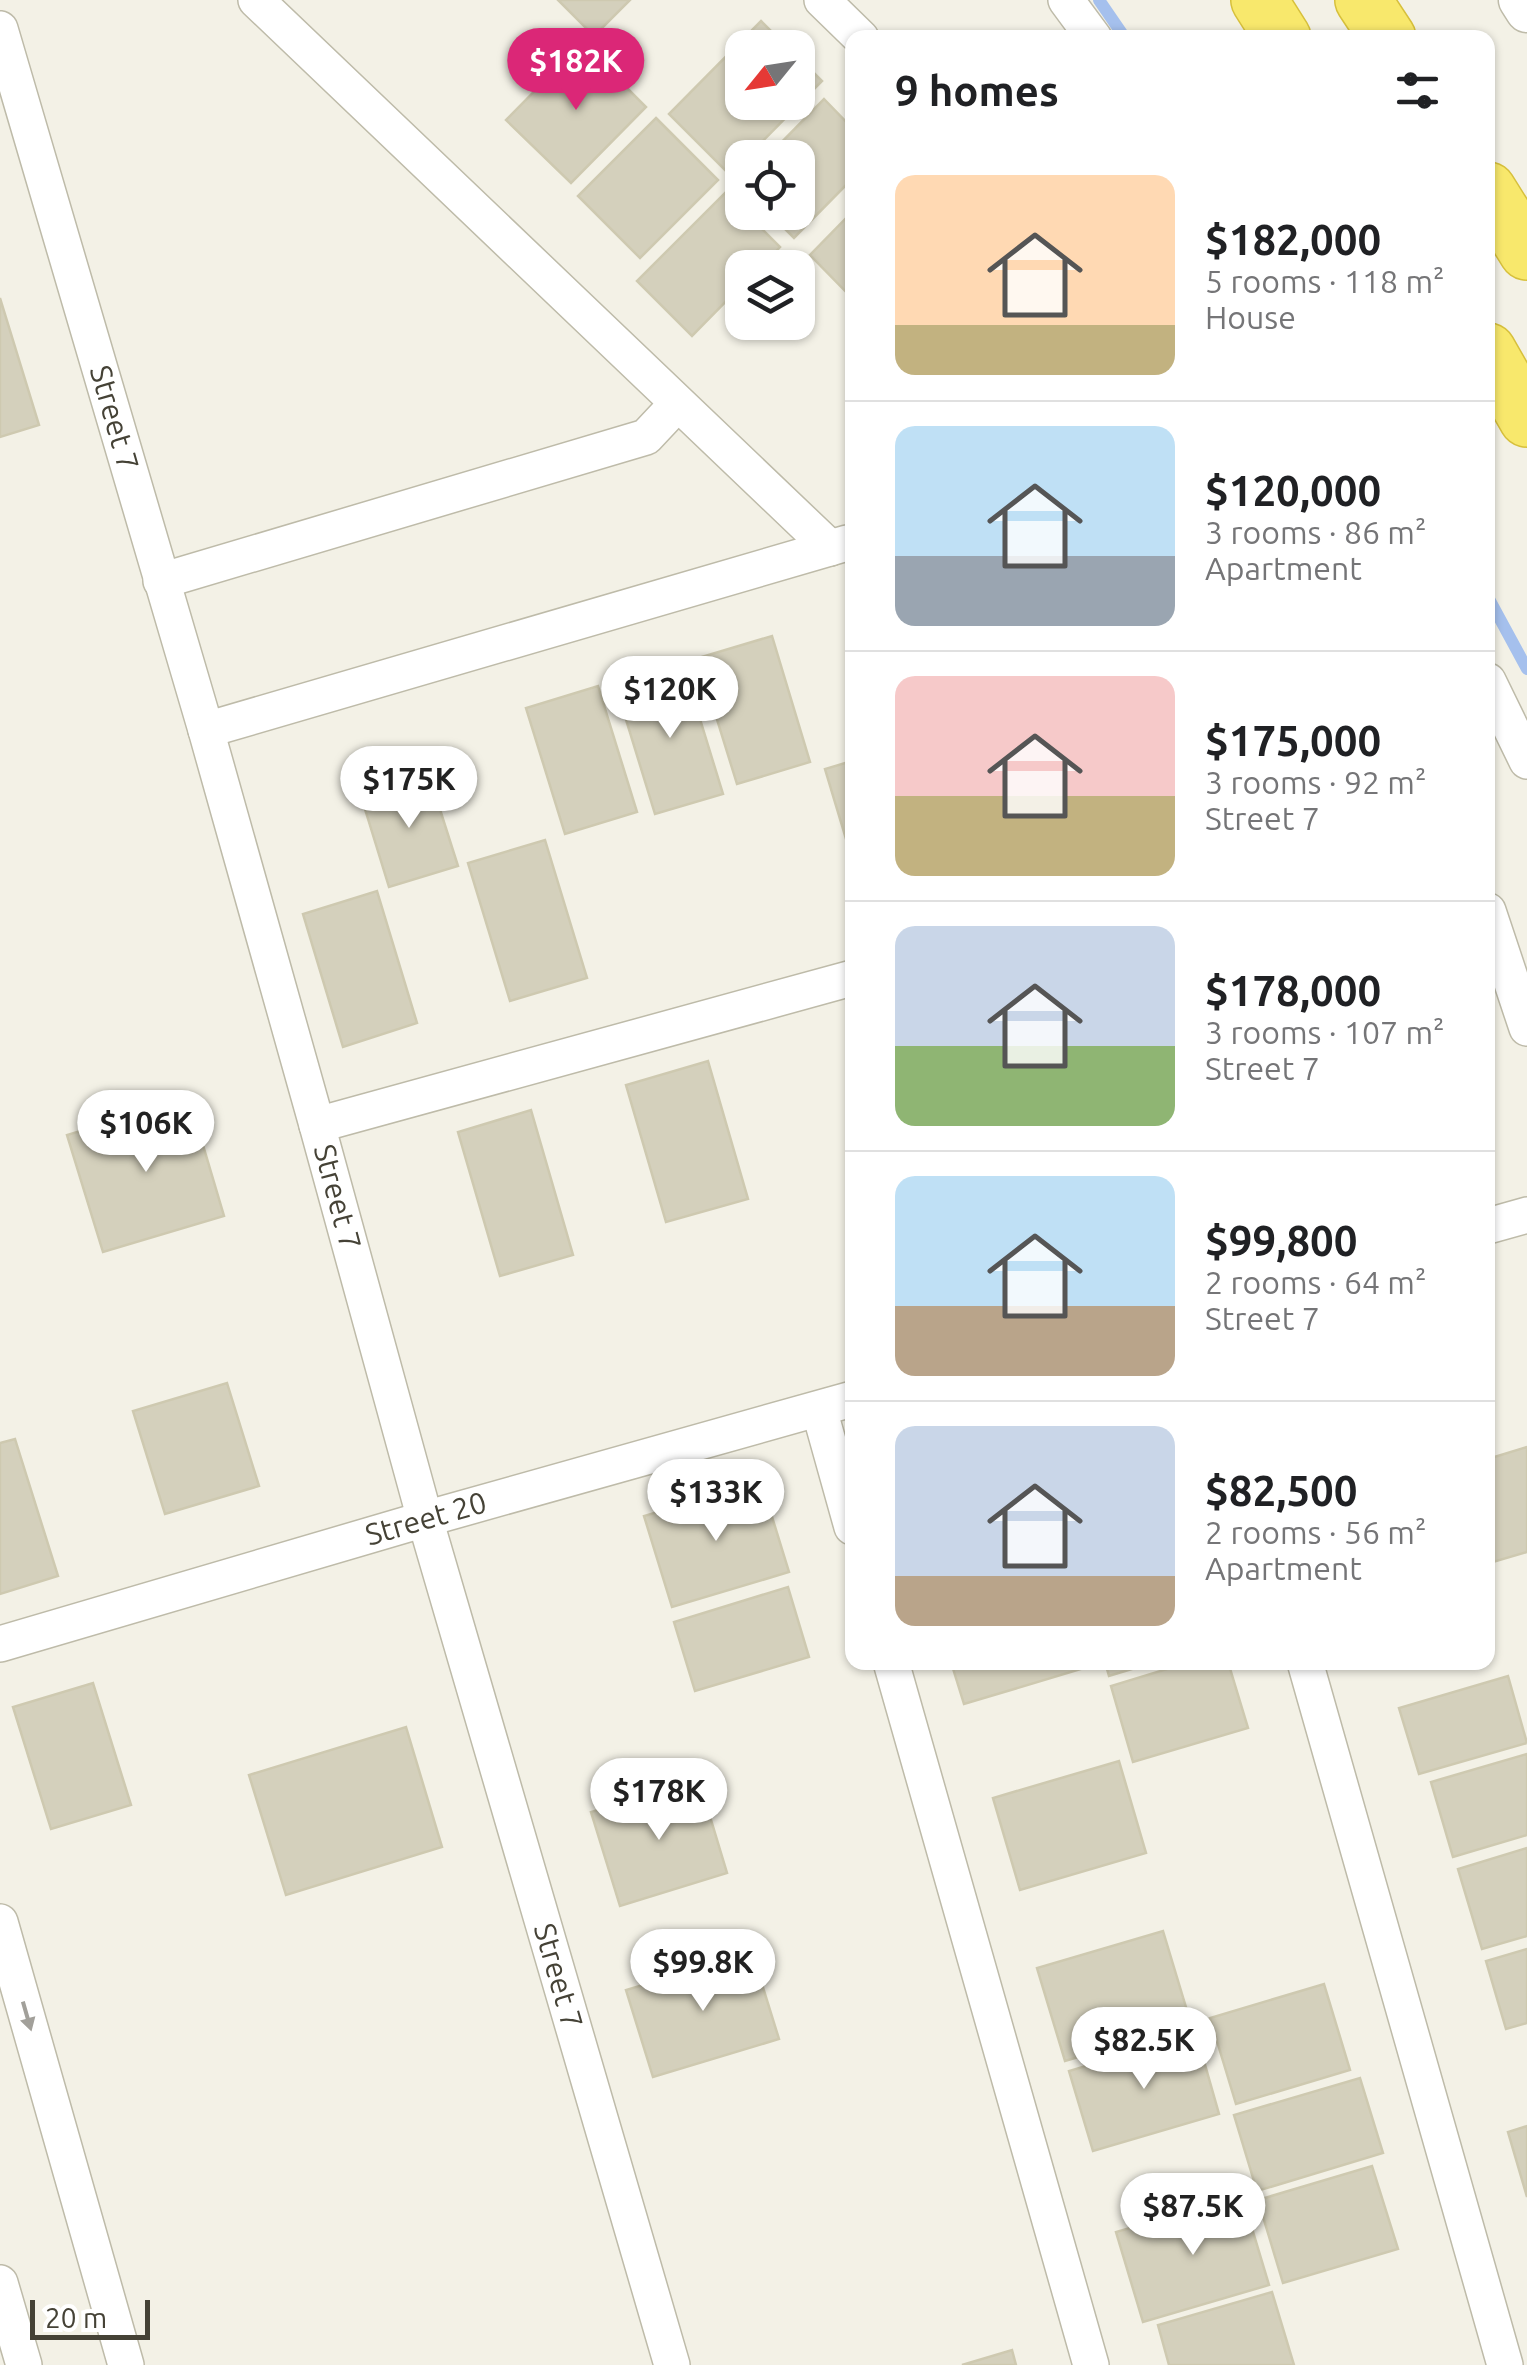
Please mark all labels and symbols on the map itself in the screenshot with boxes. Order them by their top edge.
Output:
pin: $182K [506,28,646,113]
north arrow [725,30,815,120]
street label: Street 7 [84,361,146,474]
pin: $120K [600,656,740,741]
pin: $175K [339,746,479,831]
pin: $106K [76,1090,216,1175]
street label: Street 7 [308,1140,368,1253]
pin: $133K [646,1459,786,1544]
street label: Street 20 [361,1485,490,1552]
pin: $178K [589,1758,729,1843]
street label: Street 7 [528,1919,590,2032]
pin: $99.8K [622,1929,784,2014]
one-way arrow [19,2000,35,2031]
pin: $82.5K [1063,2007,1225,2092]
pin: $87.5K [1112,2173,1274,2258]
scale bar [30,2295,150,2340]

